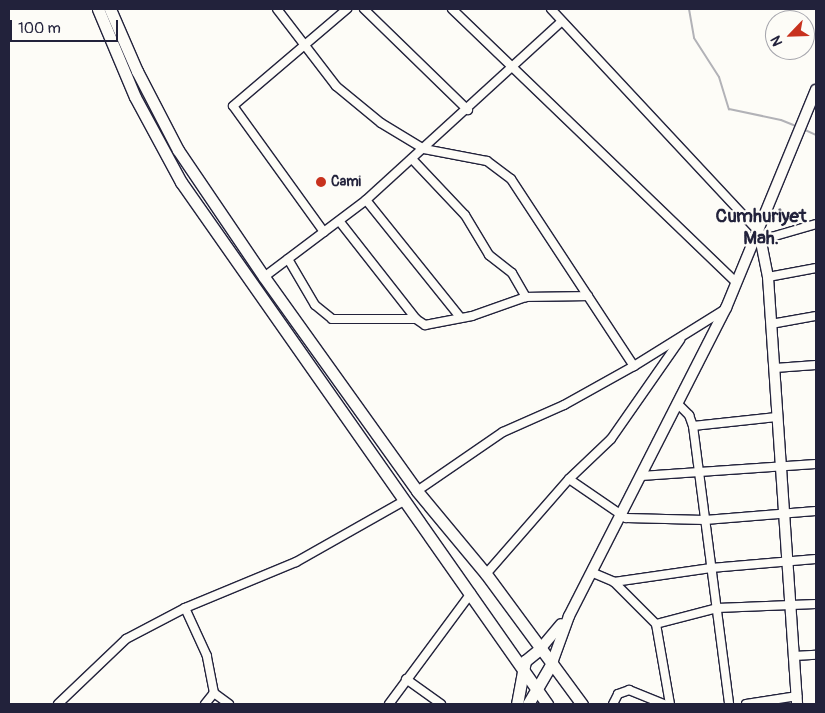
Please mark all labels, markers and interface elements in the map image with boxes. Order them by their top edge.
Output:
scale bar [12,10,120,42]
north arrow [765,10,815,60]
text: 100 m [18,19,61,38]
text: N [767,33,786,49]
place label: Cami [331,174,361,190]
marker: Cami [315,176,327,188]
district label: Cumhuriyet Mah. [715,206,807,250]

